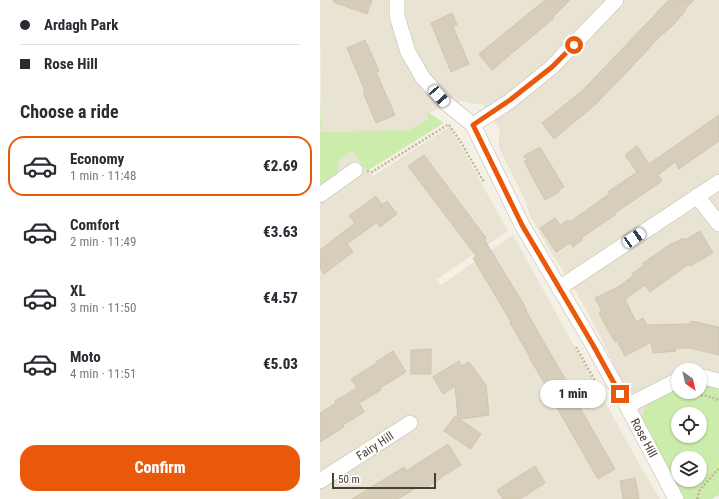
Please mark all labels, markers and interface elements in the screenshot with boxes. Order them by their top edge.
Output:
text: Ardagh Park [44,16,118,34]
route start [565,36,583,54]
text: Rose Hill [44,55,98,73]
car [427,83,451,109]
text: Choose a ride [20,101,119,122]
icon: car [22,148,58,184]
text: Economy [70,150,124,168]
text: €2.69 [263,157,298,175]
text: 1 min · 11:48 [70,168,136,183]
icon: car [22,214,58,250]
text: Comfort [70,216,119,234]
text: €3.63 [263,223,298,241]
car [621,226,647,250]
text: 2 min · 11:49 [70,234,136,249]
icon: car [22,280,58,316]
text: XL [70,282,86,300]
text: €4.57 [263,289,298,307]
text: 3 min · 11:50 [70,300,136,315]
icon: car [22,346,58,382]
text: Moto [70,348,101,366]
text: €5.03 [263,355,298,373]
north arrow [671,363,707,399]
map controls [671,363,707,487]
text: 4 min · 11:51 [70,366,136,381]
callout: 1 min [540,380,606,408]
route end [611,385,629,403]
text: 1 min [559,386,587,401]
button: locate [671,407,707,443]
street label: Rose Hill [628,416,660,460]
street label: Fairy Hill [354,429,396,463]
button: Confirm [20,445,300,491]
button: layers [671,451,707,487]
scale bar [332,471,436,490]
text: 50 m [338,473,360,486]

